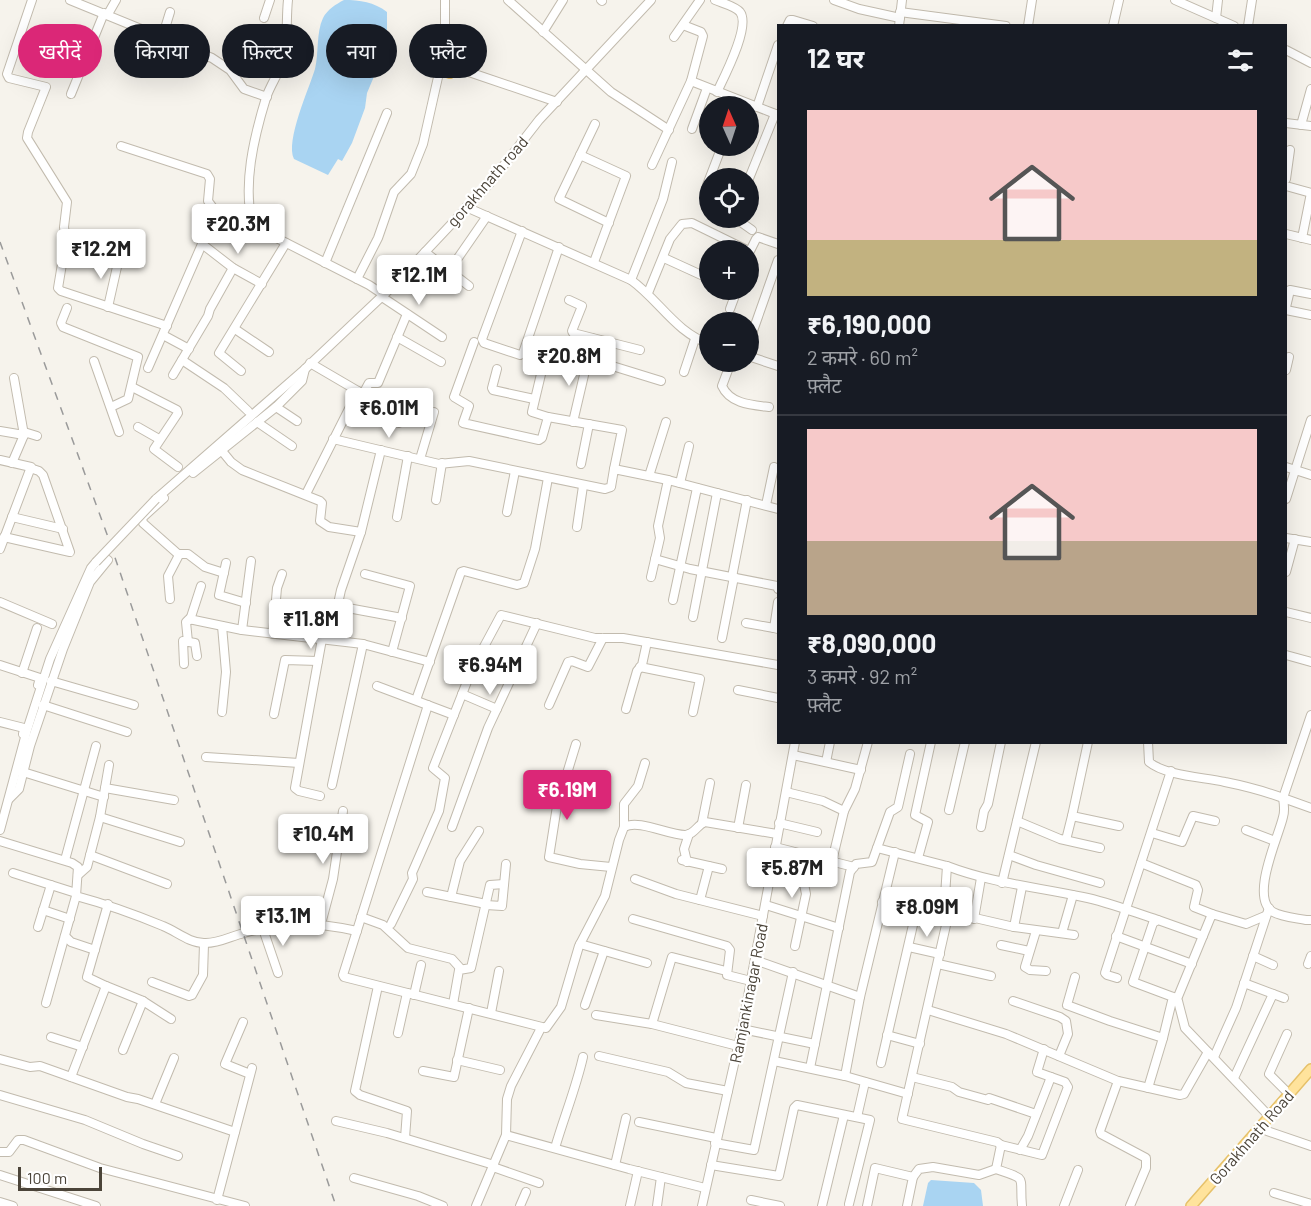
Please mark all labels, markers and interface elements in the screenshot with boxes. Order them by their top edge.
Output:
chip: खरीदें [18,24,102,78]
chip: किराया [114,24,210,78]
chip: फ़िल्टर [222,24,314,78]
chip: नया [326,24,397,78]
chip: फ़्लैट [409,24,487,78]
text: 12 घर [807,42,864,73]
icon: filters [1224,44,1257,77]
north arrow [699,96,759,156]
map controls [699,96,759,372]
street label: gorakhnath road [443,132,531,230]
icon: home [978,149,1086,257]
button: locate [699,168,759,228]
pin: ₹20.3M [189,204,287,255]
text: ₹20.3M [206,211,270,235]
pin: ₹12.2M [52,229,150,280]
text: ₹12.2M [71,236,131,260]
button: + [699,240,759,300]
pin: ₹12.1M [370,255,468,306]
text: ₹12.1M [391,262,447,286]
text: ₹6,190,000 [807,308,931,339]
button: − [699,312,759,372]
pin: ₹20.8M [520,336,618,387]
text: ₹20.8M [537,343,601,367]
text: 2 कमरे · 60 m² [807,345,918,369]
text: फ़्लैट [807,373,842,397]
pin: ₹6.01M [340,388,438,439]
text: ₹6.01M [359,395,419,419]
icon: home [978,468,1086,576]
pin: ₹11.8M [262,599,360,650]
text: ₹11.8M [283,606,339,630]
text: ₹8,090,000 [807,627,936,658]
pin: ₹6.94M [441,645,539,696]
text: ₹6.94M [458,652,522,676]
text: 3 कमरे · 92 m² [807,664,917,688]
text: फ़्लैट [807,692,842,716]
pin: ₹6.19M [518,770,616,821]
text: ₹6.19M [537,777,597,801]
pin: ₹10.4M [274,814,372,865]
text: ₹10.4M [292,821,354,845]
pin: ₹5.87M [743,848,841,899]
text: ₹5.87M [761,855,823,879]
pin: ₹8.09M [878,887,976,938]
text: ₹8.09M [895,894,959,918]
pin: ₹13.1M [234,896,332,947]
text: ₹13.1M [255,903,311,927]
street label: Ramjankinagar Road [725,922,771,1064]
street label: Gorakhnath Road [1205,1086,1297,1188]
scale bar [18,1164,102,1192]
text: 100 m [27,1168,67,1187]

